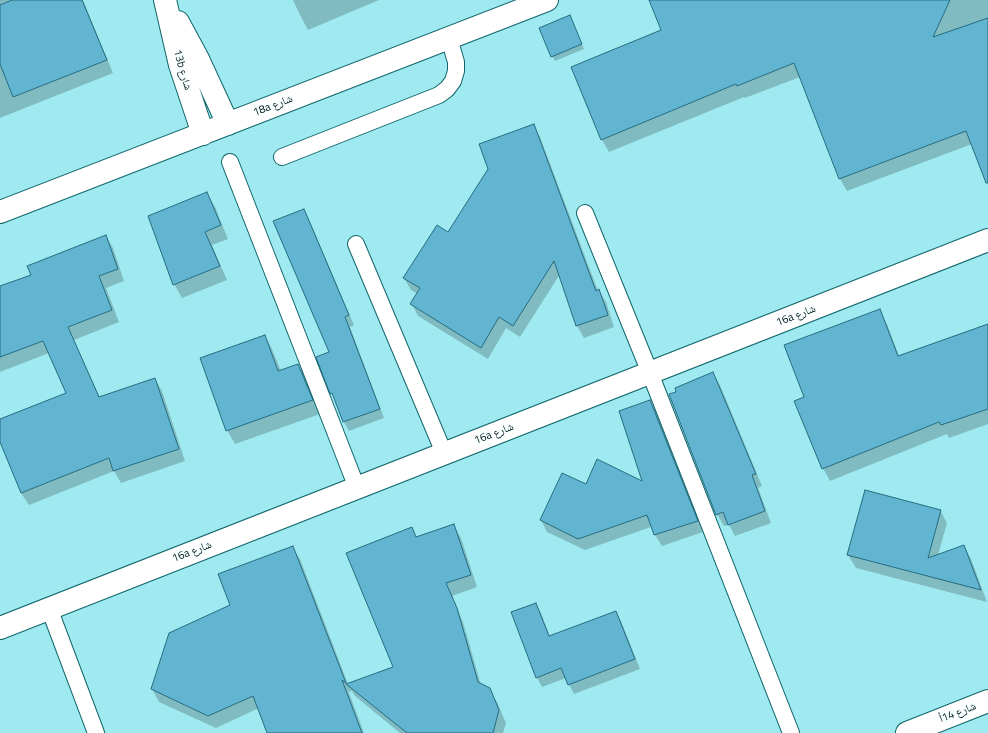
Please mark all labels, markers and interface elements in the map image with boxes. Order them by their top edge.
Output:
street label: 13b شارع [170,48,194,92]
street label: 18a شارع [251,92,295,120]
street label: 16a شارع [774,302,818,330]
street label: 16a شارع [472,420,516,448]
street label: 16a شارع [170,538,214,566]
street label: شارع 14أ [938,700,978,726]

